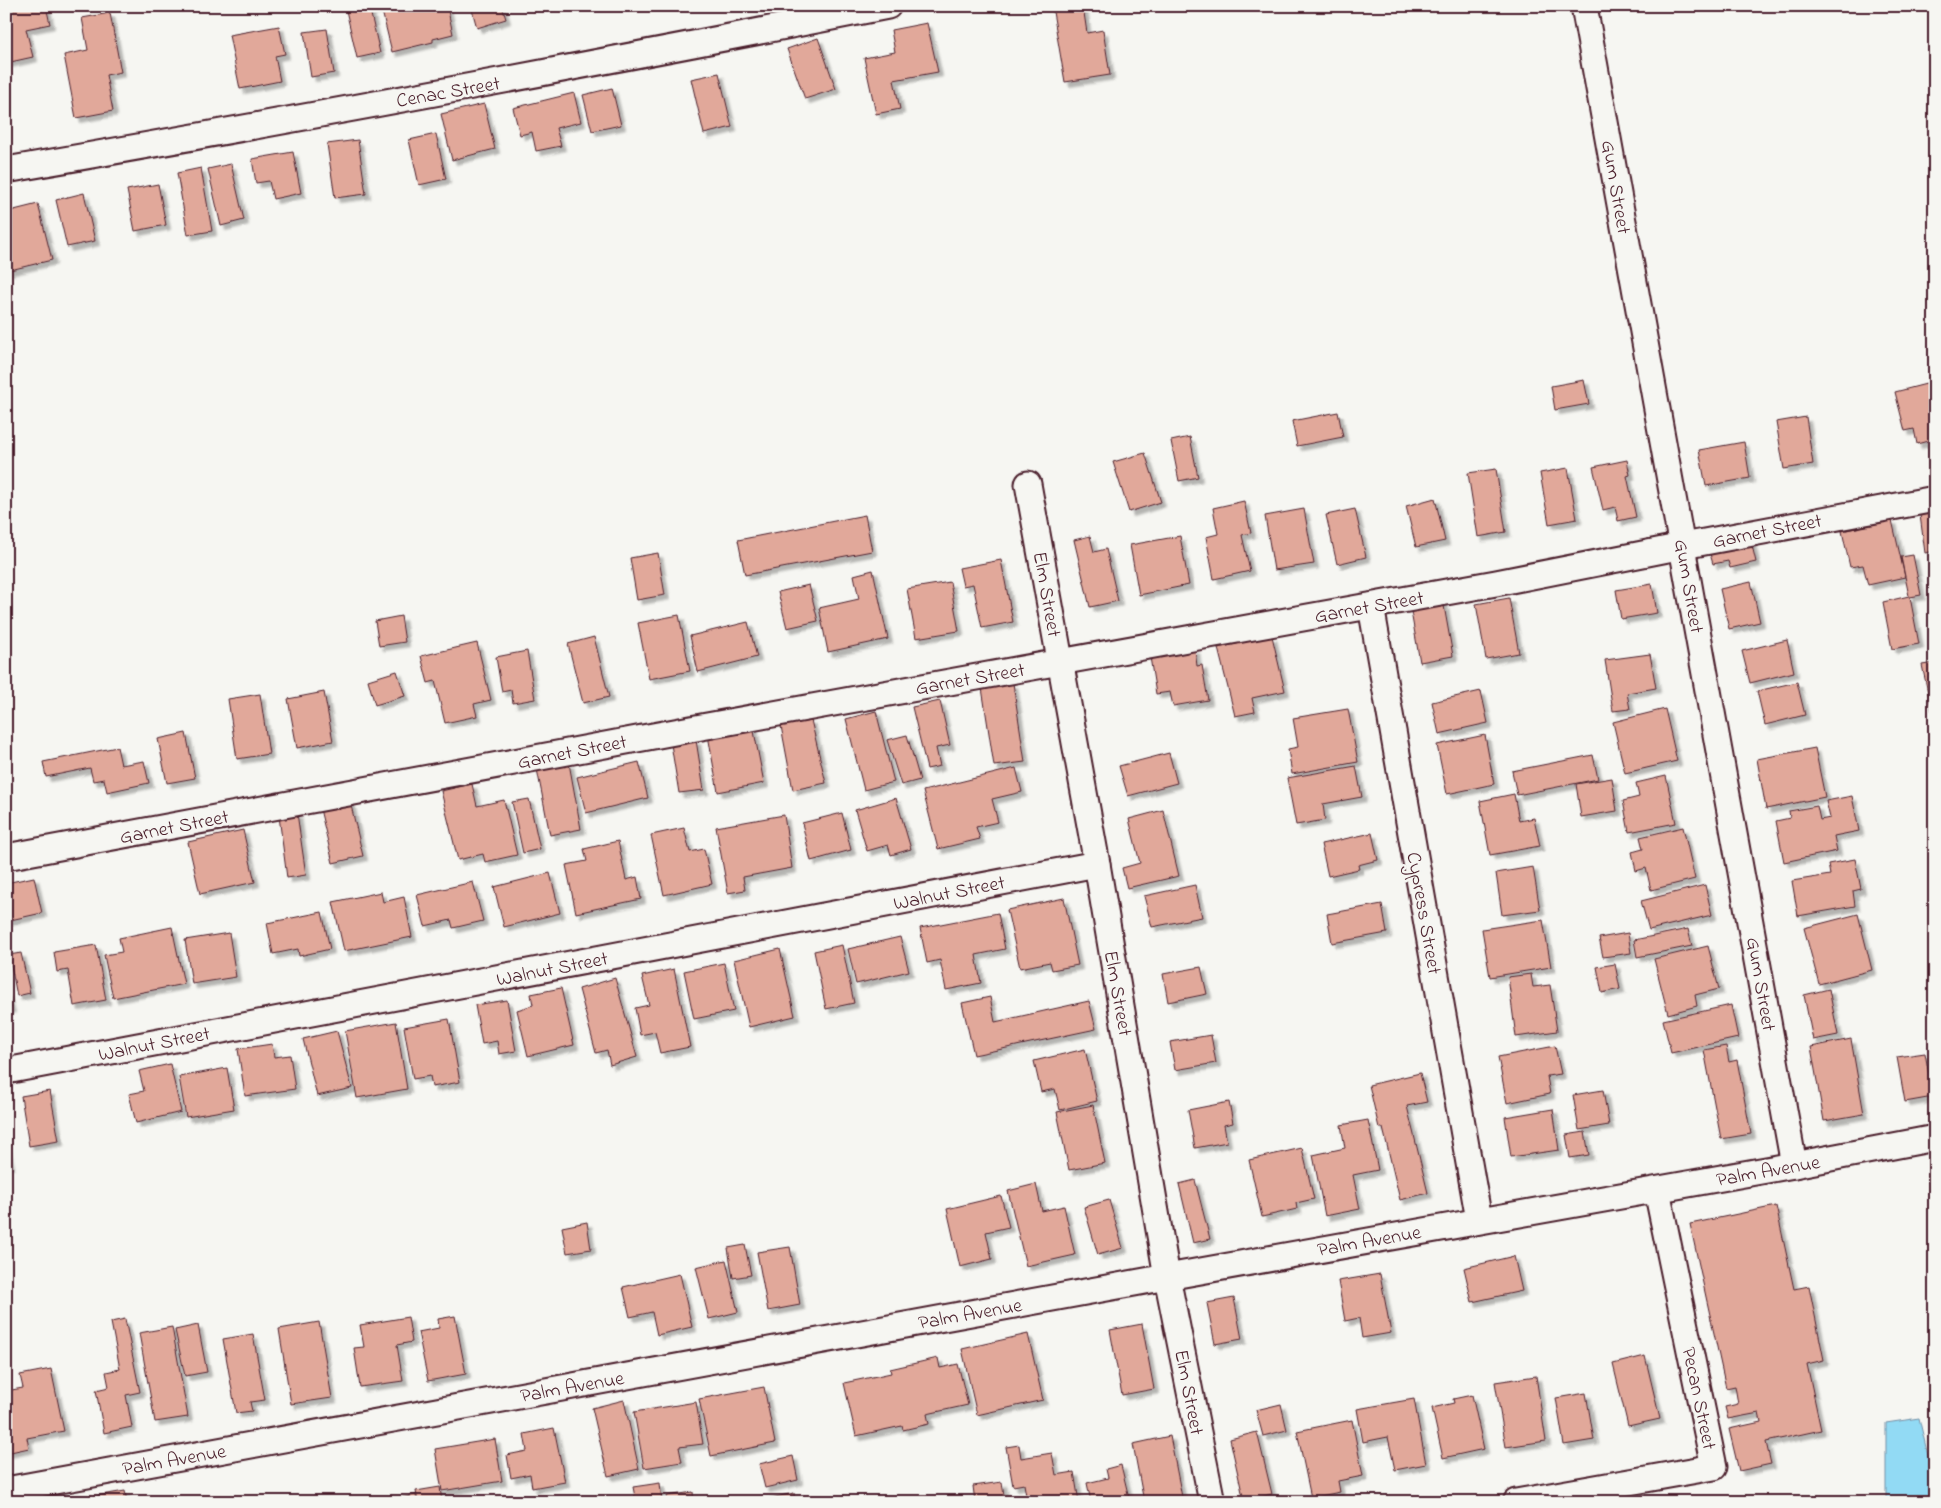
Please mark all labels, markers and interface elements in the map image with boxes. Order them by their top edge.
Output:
street label: Cenac Street [394,70,503,117]
street label: Gum Street [1592,138,1637,237]
street label: Garnet Street [1710,508,1825,557]
street label: Gum Street [1665,537,1710,636]
street label: Elm Street [1024,549,1067,640]
street label: Garnet Street [1313,585,1427,632]
street label: Garnet Street [914,657,1028,704]
street label: Garnet Street [515,729,630,778]
street label: Garnet Street [117,804,232,853]
street label: Cypress Street [1398,850,1448,977]
street label: Walnut Street [891,869,1008,919]
street label: Gum Street [1737,935,1782,1034]
street label: Walnut Street [494,945,611,995]
street label: Elm Street [1095,948,1138,1039]
street label: Walnut Street [96,1020,213,1070]
street label: Palm Avenue [1714,1149,1823,1196]
street label: Palm Avenue [1315,1219,1424,1266]
street label: Palm Avenue [916,1292,1025,1339]
street label: Pecan Street [1673,1345,1723,1453]
street label: Elm Street [1165,1347,1210,1438]
street label: Palm Avenue [518,1365,627,1412]
street label: Palm Avenue [120,1438,229,1485]

